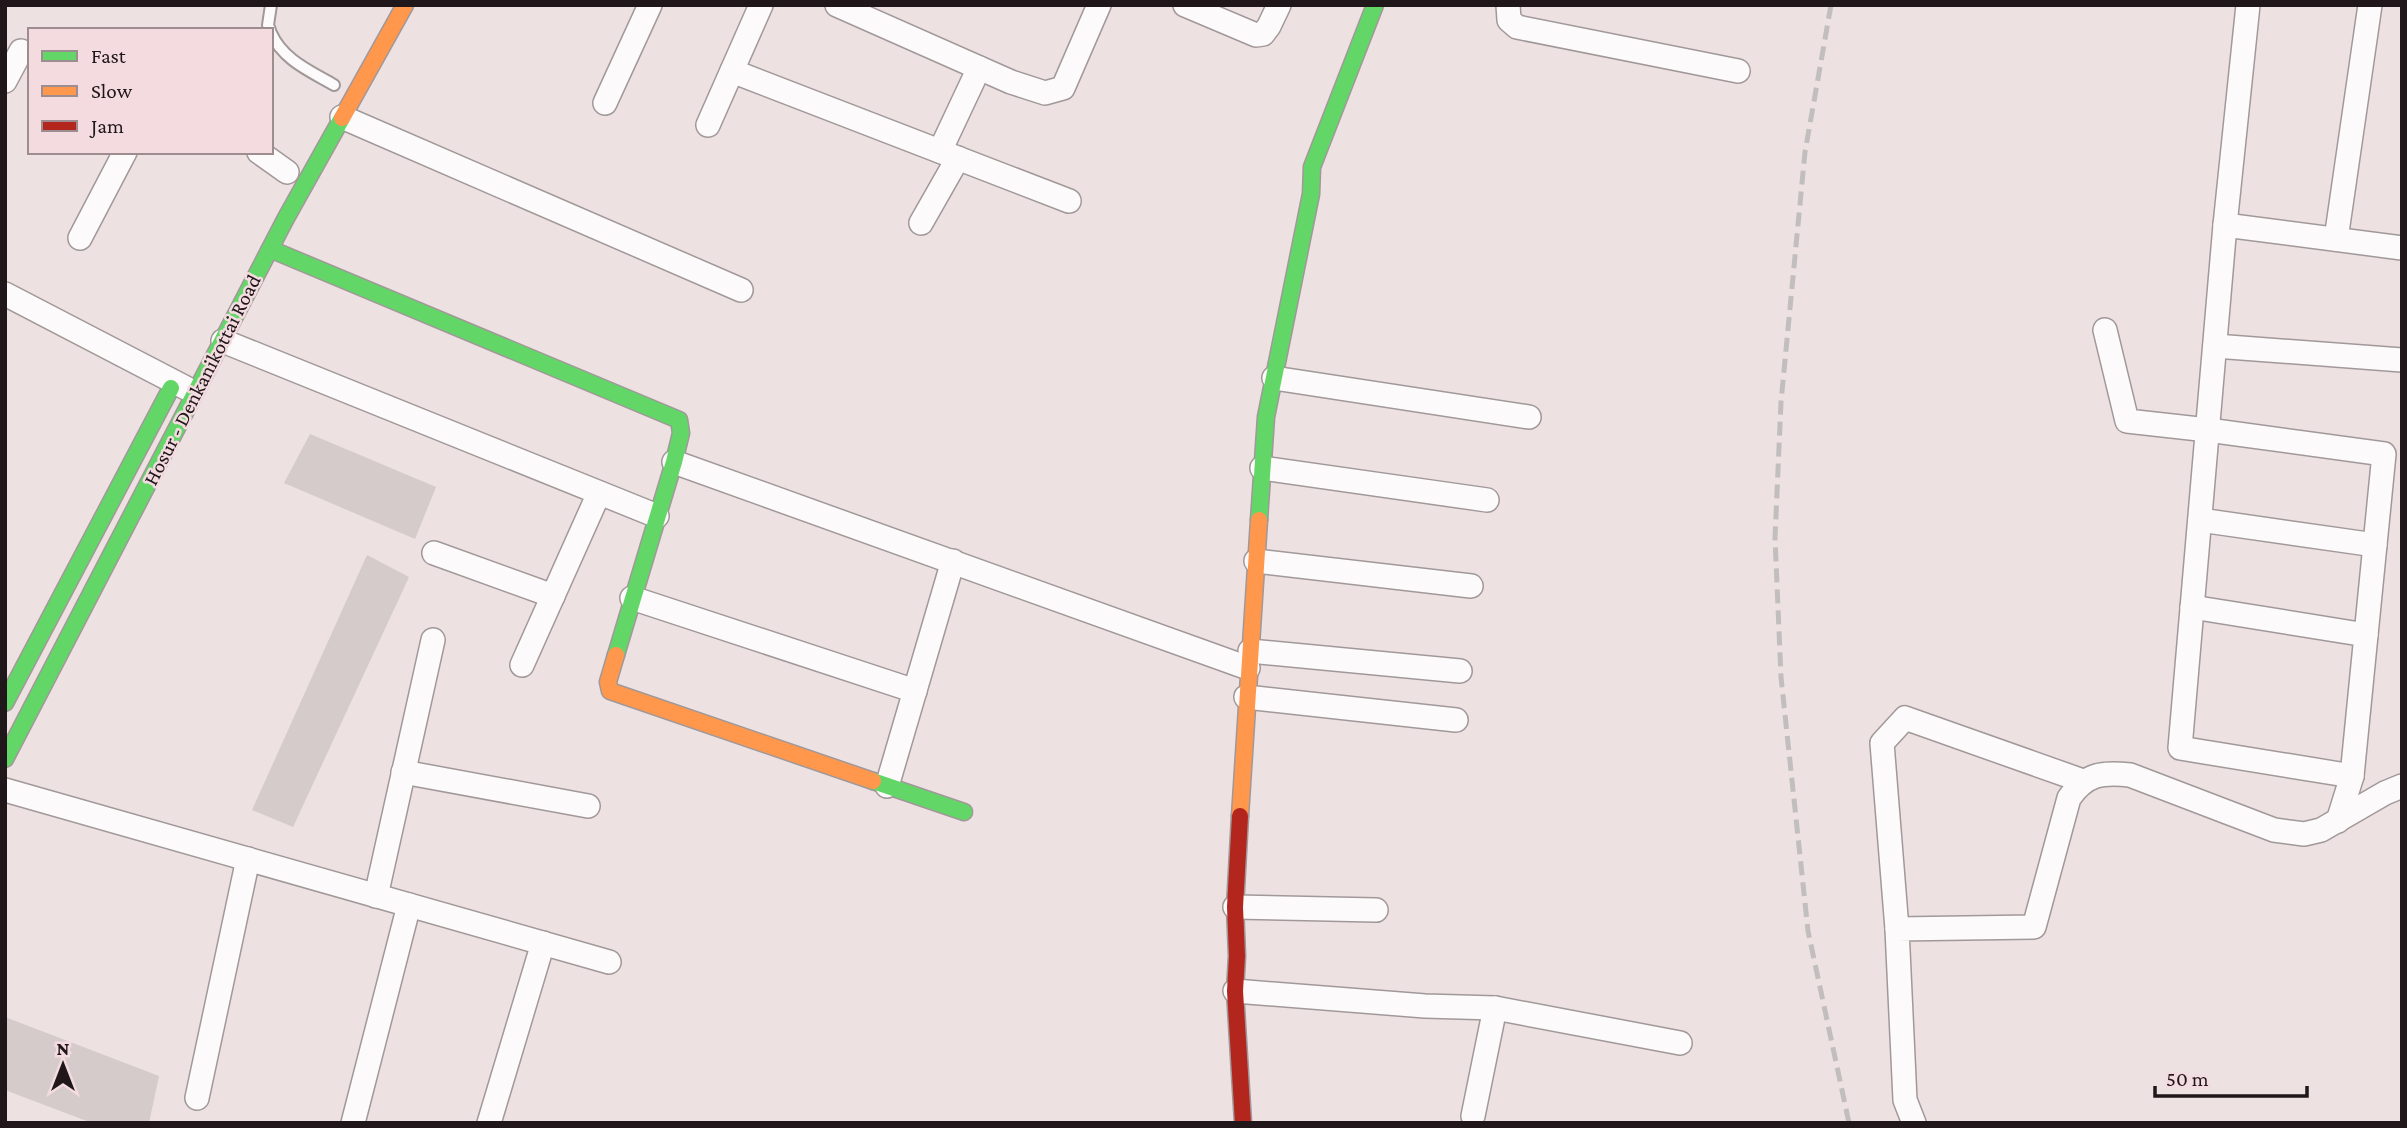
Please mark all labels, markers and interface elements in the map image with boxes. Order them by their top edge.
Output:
legend [28,28,273,154]
text: Fast [91,44,127,68]
text: Slow [91,79,133,103]
text: Jam [89,114,124,138]
street label: Hosur - Denkanikottai Road [138,271,266,489]
north arrow [28,1030,98,1100]
text: N [57,1038,70,1059]
scale bar [2155,1054,2307,1098]
text: 50 m [2166,1067,2209,1091]

